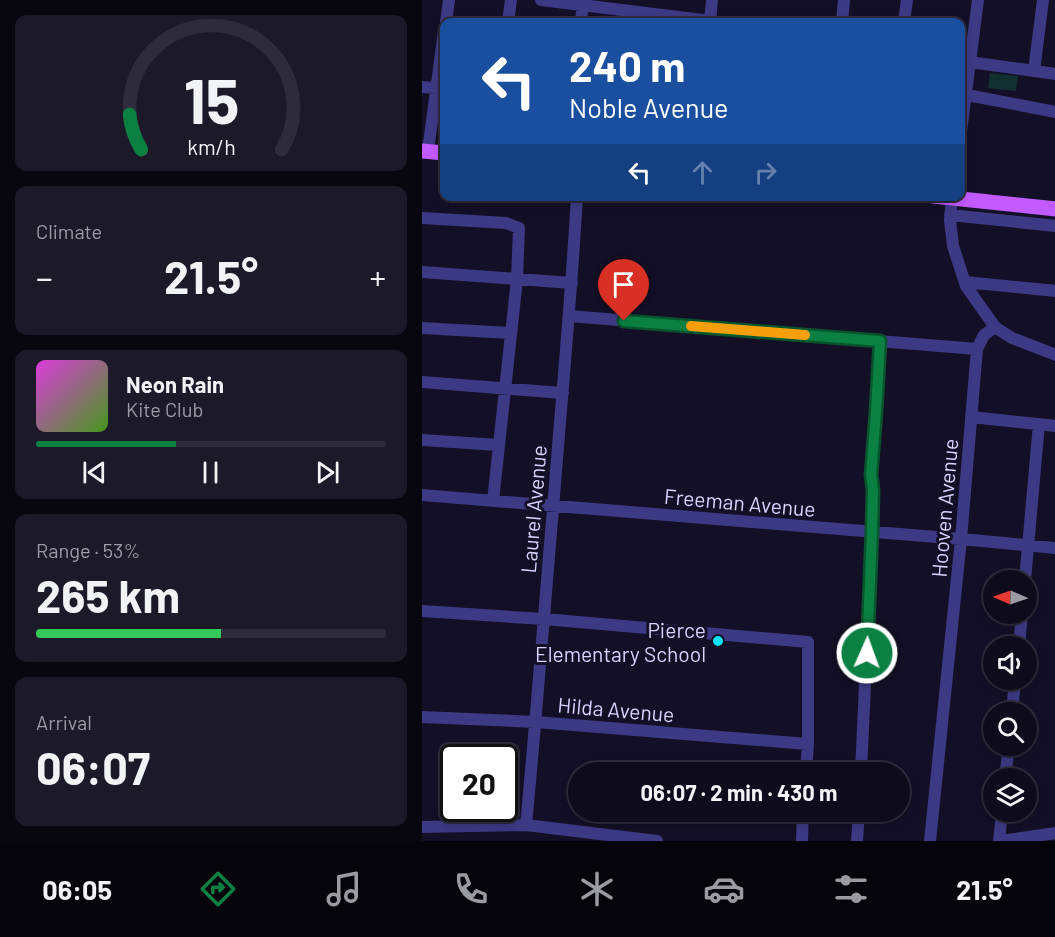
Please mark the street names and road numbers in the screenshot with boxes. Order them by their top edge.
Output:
street label: Hooven Avenue [925,438,963,578]
street label: Laurel Avenue [515,444,551,574]
street label: Freeman Avenue [663,483,817,521]
street label: Hilda Avenue [557,691,675,727]

